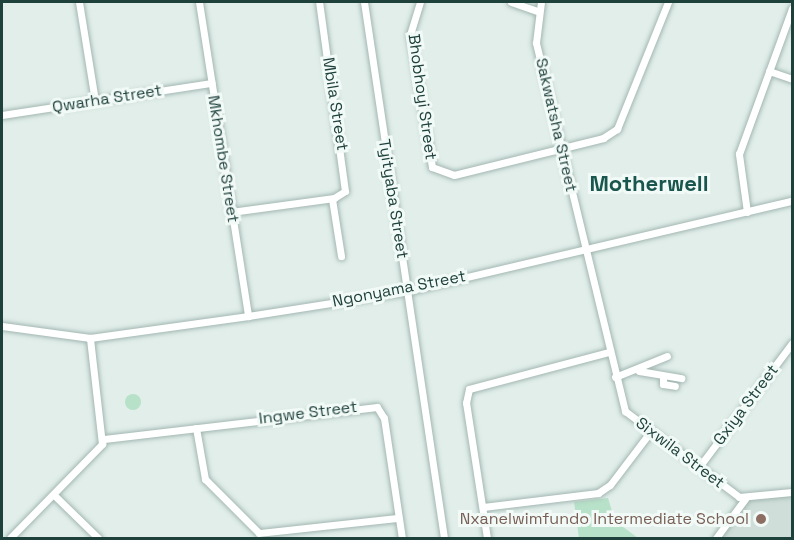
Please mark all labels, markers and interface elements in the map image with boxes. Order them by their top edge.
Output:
street label: Bhobhoyi Street [404,33,440,161]
street label: Mbila Street [318,56,352,152]
street label: Sakwatsha Street [531,56,581,194]
street label: Qwarha Street [51,81,163,117]
street label: Mkhombe Street [203,94,243,224]
street label: Tyityaba Street [374,138,412,260]
district label: Motherwell [589,171,709,197]
street label: Ngonyama Street [331,267,467,311]
street label: Gxiya Street [709,361,783,449]
street label: Ingwe Street [258,397,358,429]
street label: Sixwila Street [632,413,728,493]
place label: Nxanelwimfundo Intermediate School [460,509,749,529]
marker: Nxanelwimfundo Intermediate School [754,512,768,526]

